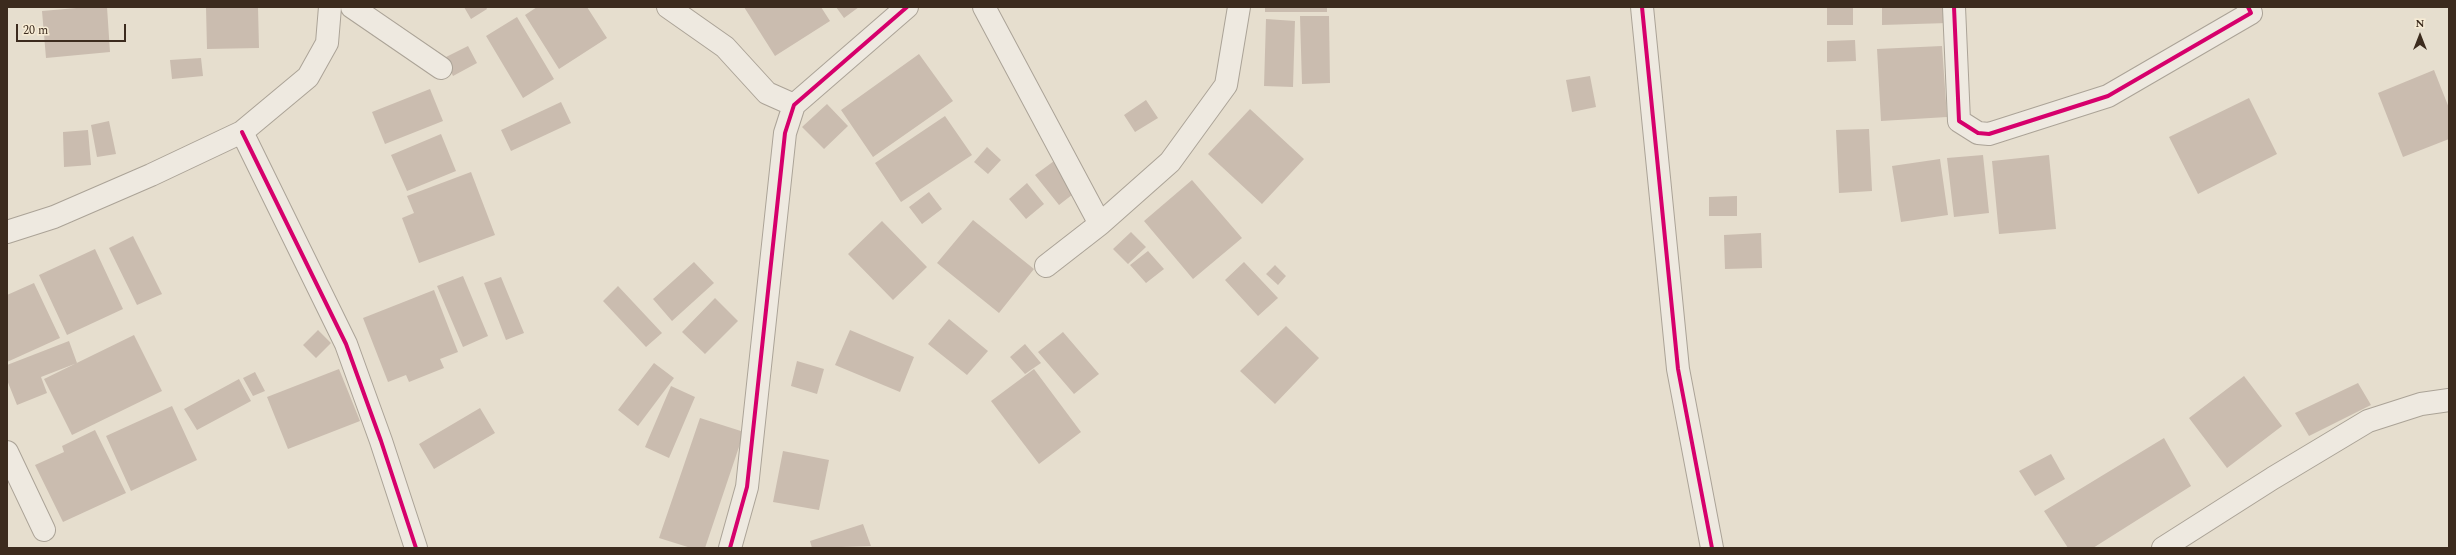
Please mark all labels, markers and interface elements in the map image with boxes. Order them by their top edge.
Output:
text: N [2416,15,2424,32]
scale bar [18,16,128,42]
north arrow [2400,16,2440,56]
text: 20 m [23,21,48,40]

